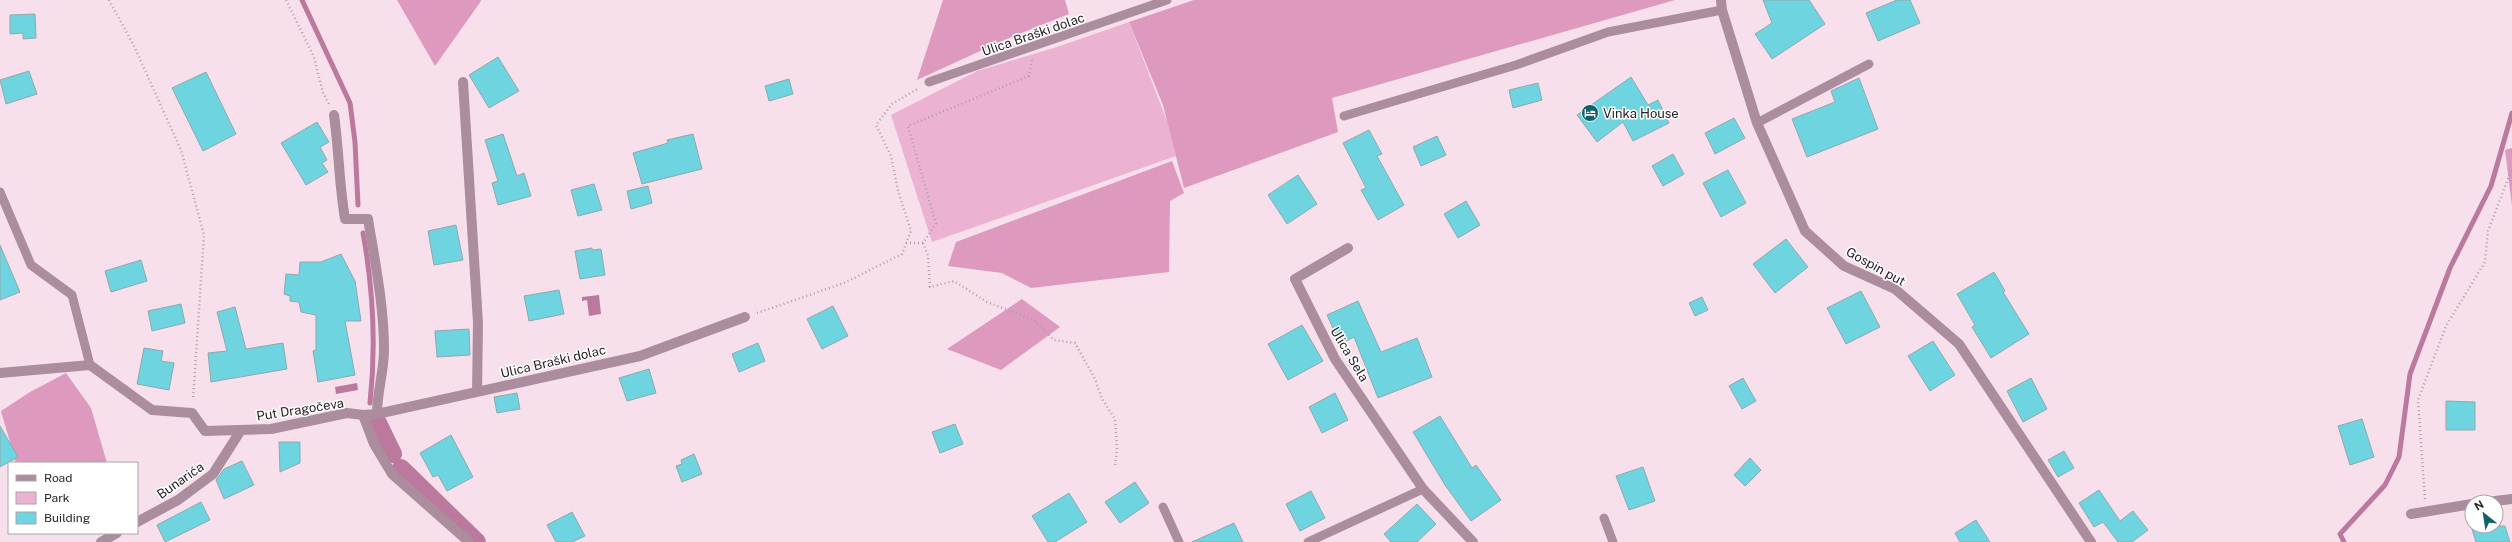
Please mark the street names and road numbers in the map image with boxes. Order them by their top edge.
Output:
street label: Ulica Braški dolac [980,10,1086,59]
street label: Gospin put [1843,244,1908,289]
street label: Ulica Sela [1328,324,1372,384]
street label: Ulica Braški dolac [499,342,607,381]
street label: Put Dragočeva [255,395,345,424]
street label: Bunarića [154,459,207,502]

